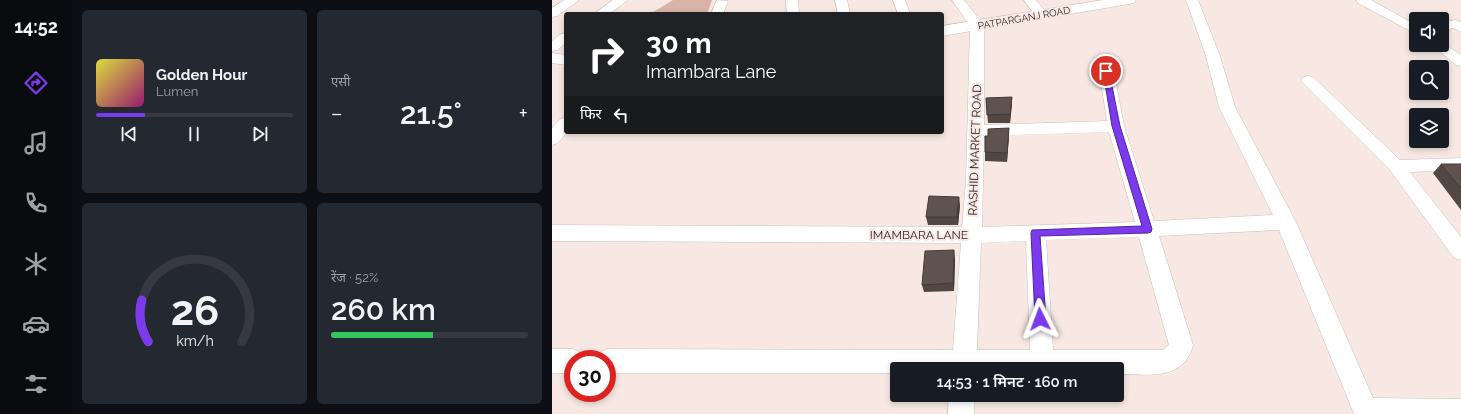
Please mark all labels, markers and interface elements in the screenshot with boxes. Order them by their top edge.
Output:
street label: PATPARGANJ ROAD [977,4,1071,32]
map controls [1409,12,1449,148]
button: sound [1409,12,1449,52]
text: 14:52 [14,16,58,37]
text: 30 m [646,27,712,60]
icon: right [580,28,632,80]
pin [1089,54,1123,88]
icon: arrive [1095,60,1117,82]
button: search [1409,60,1449,100]
text: Imambara Lane [646,61,776,82]
text: Golden Hour [156,66,247,84]
icon: directions [22,69,50,97]
text: एसी [331,74,350,89]
text: Lumen [156,84,198,99]
street label: RASHID MARKET ROAD [966,84,984,216]
text: 21.5° [400,96,462,131]
text: − [331,100,343,126]
text: + [519,100,528,126]
icon: left [610,104,632,126]
text: फिर [580,105,602,123]
button: layers [1409,108,1449,148]
icon: previous [118,123,140,145]
icon: pause [183,123,205,145]
icon: next [249,123,271,145]
icon: music [22,129,50,157]
icon: phone [22,189,50,217]
street label: IMAMBARA LANE [870,228,968,242]
icon: climate [22,250,50,278]
text: रेंज · 52% [331,270,378,285]
text: 26 [170,285,219,334]
text: 260 km [331,292,436,327]
position arrow [1019,298,1061,340]
icon: car [22,310,50,338]
text: km/h [176,332,213,348]
speed limit sign: 30 [564,350,616,402]
icon: filters [22,370,50,398]
text: 14:53 · 1 मिनट · 160 m [937,373,1077,391]

